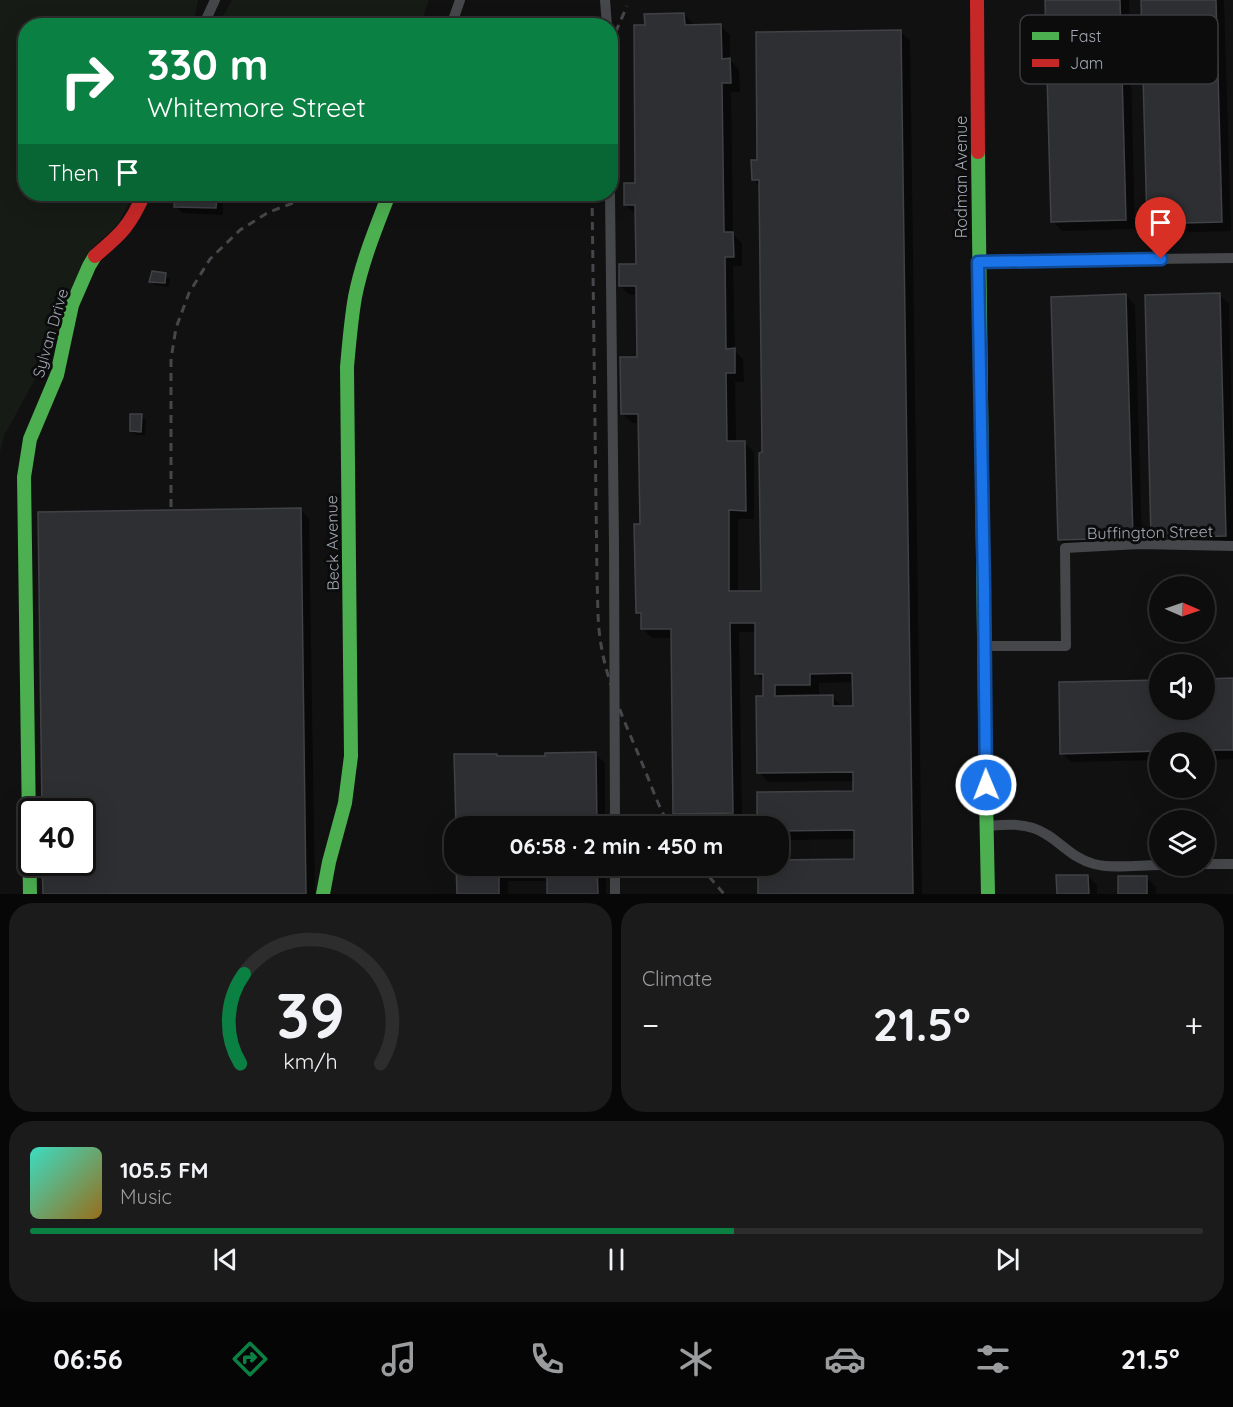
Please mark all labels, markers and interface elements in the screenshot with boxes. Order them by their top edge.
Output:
legend [1020,15,1218,84]
text: Fast [1070,26,1101,46]
text: 330 m [147,38,268,91]
icon: right [48,42,126,120]
text: Jam [1070,53,1103,73]
text: Whitemore Street [147,90,366,124]
street label: Rodman Avenue [951,116,971,238]
icon: arrive [111,156,144,189]
text: Then [48,159,99,187]
pin [1135,197,1186,259]
icon: arrive [1144,206,1177,239]
street label: Sylvan Drive [28,286,72,380]
street label: Beck Avenue [321,495,343,591]
street label: Buffington Street [1087,521,1213,543]
north arrow [1149,576,1215,642]
map controls [1149,576,1215,876]
button: sound [1149,654,1215,720]
button: search [1149,732,1215,798]
position arrow [954,753,1018,817]
speed limit sign: 40 [18,798,96,876]
button: layers [1149,810,1215,876]
text: 06:58 · 2 min · 450 m [510,832,723,860]
text: Climate [642,966,712,991]
text: 39 [276,976,345,1054]
text: 21.5° [873,996,971,1052]
text: − [642,1004,659,1045]
text: + [1184,1004,1203,1045]
text: km/h [283,1049,338,1075]
text: 105.5 FM [120,1156,209,1184]
text: Music [120,1184,172,1209]
icon: previous [209,1243,242,1276]
icon: pause [600,1243,633,1276]
icon: next [991,1243,1024,1276]
icon: directions [229,1338,271,1380]
icon: music [378,1338,420,1380]
icon: phone [526,1338,568,1380]
icon: climate [675,1338,717,1380]
icon: car [824,1338,866,1380]
icon: filters [972,1338,1014,1380]
text: 06:56 [53,1342,123,1376]
text: 21.5° [1121,1342,1180,1376]

